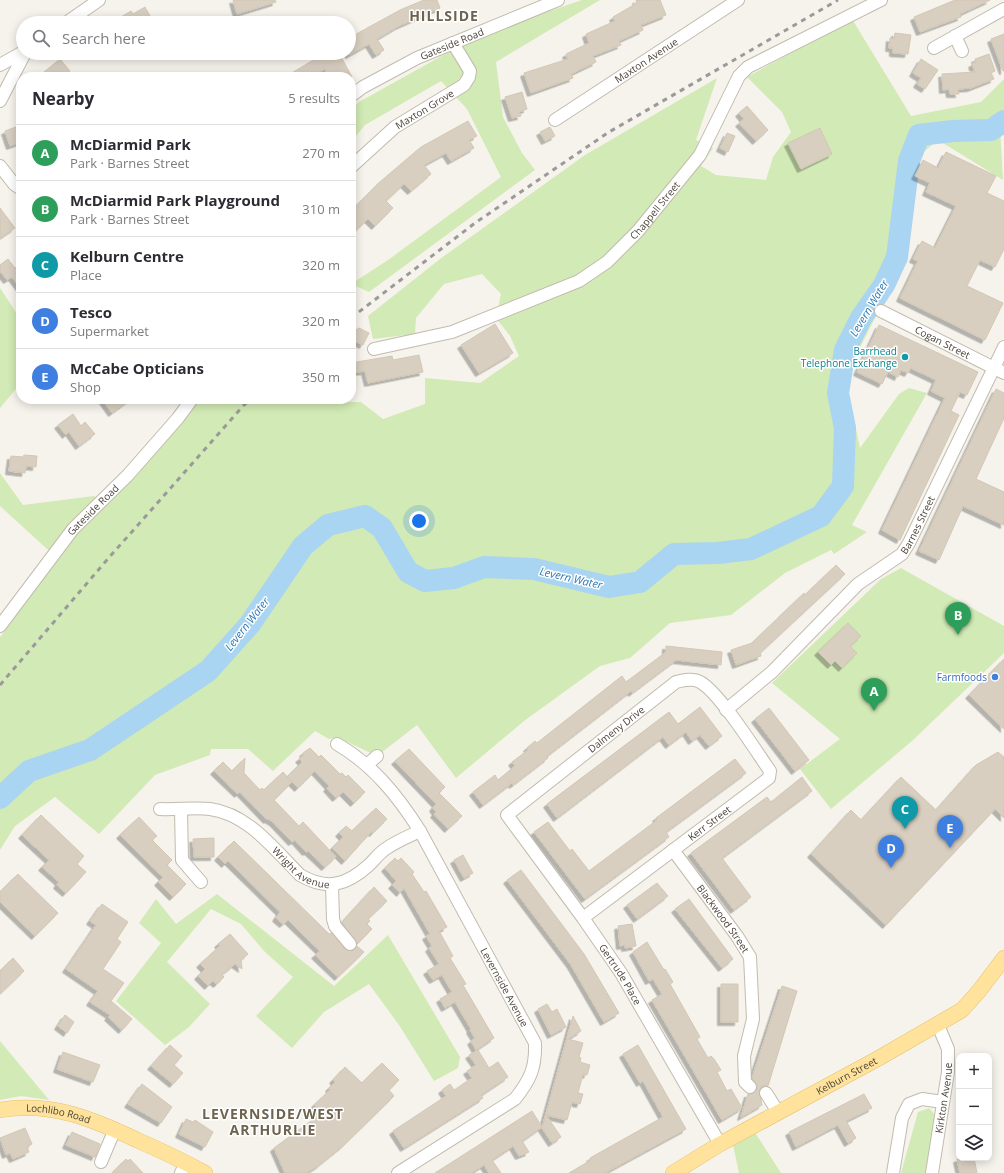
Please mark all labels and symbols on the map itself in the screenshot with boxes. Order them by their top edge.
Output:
district label: HILLSIDE [409,6,479,25]
street label: Gateside Road [418,24,486,63]
street label: Maxton Avenue [612,34,681,86]
street label: Maxton Grove [393,86,457,132]
street label: Chappell Street [627,178,683,242]
water label: Levern Water [846,276,892,339]
street label: Cogan Street [913,322,973,362]
place label: Barrhead Telephone Exchange [801,344,897,370]
marker: Barrhead Telephone Exchange [900,352,910,362]
street label: Gateside Road [64,481,122,538]
street label: Barnes Street [897,493,938,557]
your location [409,511,429,531]
water label: Levern Water [538,563,605,592]
water label: Levern Water [221,593,273,653]
pin: B [945,602,971,635]
place label: Farmfoods [937,670,987,684]
marker: Farmfoods [990,672,1000,682]
pin: A [861,678,887,711]
street label: Dalmeny Drive [585,702,648,756]
pin: C [892,796,918,829]
street label: Kerr Street [685,802,734,844]
pin: E [937,815,963,848]
pin: D [878,835,904,868]
street label: Wright Avenue [269,843,330,891]
street label: Blackwood Street [694,881,753,956]
street label: Gertrude Place [596,941,645,1008]
street label: Levernside Avenue [477,945,532,1030]
street label: Kelburn Street [813,1053,880,1098]
street label: Kirkton Avenue [931,1062,955,1134]
street label: Lochlibo Road [26,1101,93,1127]
district label: LEVERNSIDE/WEST ARTHURLIE [202,1104,344,1139]

